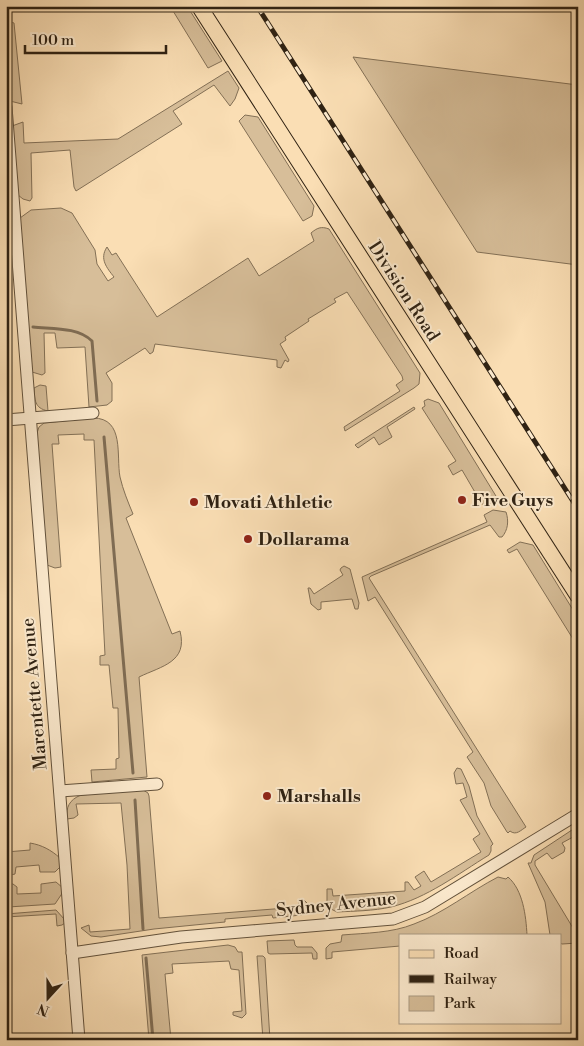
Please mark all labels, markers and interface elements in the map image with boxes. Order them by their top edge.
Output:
scale bar [25,22,166,54]
text: 100 m [32,31,74,50]
street label: Division Road [363,237,445,346]
place label: Five Guys [472,489,553,512]
place label: Movati Athletic [204,491,333,514]
marker: Five Guys [456,494,468,506]
marker: Movati Athletic [188,496,200,508]
place label: Dollarama [258,528,350,551]
marker: Dollarama [242,533,254,545]
street label: Marentette Avenue [16,617,53,771]
place label: Marshalls [277,785,361,808]
marker: Marshalls [261,790,273,802]
street label: Sydney Avenue [275,887,397,922]
legend [399,934,562,1024]
text: Road [444,944,479,963]
text: Railway [444,970,498,989]
north arrow [22,974,72,1024]
text: Park [444,994,476,1013]
text: N [35,999,52,1020]

